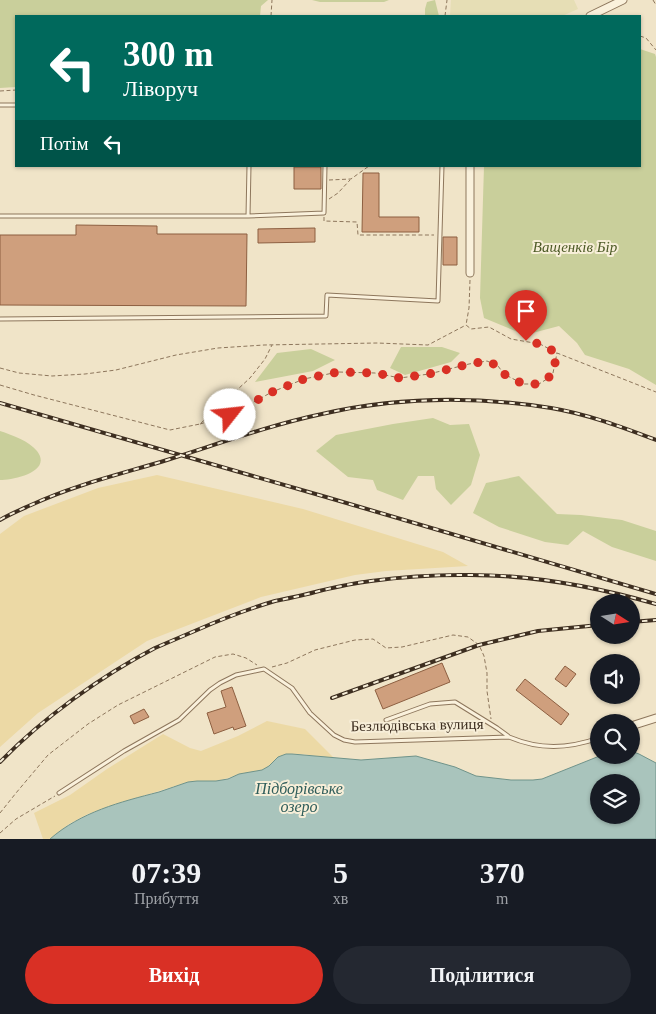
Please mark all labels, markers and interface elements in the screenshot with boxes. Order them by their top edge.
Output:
icon: left [40,35,105,100]
text: 300 m [123,35,213,74]
text: Ліворуч [123,76,198,101]
icon: left [99,130,127,158]
text: Потім [40,133,89,154]
park label: Ващенків Бір [533,239,618,255]
pin [505,290,547,341]
icon: arrive [512,297,540,325]
position arrow [203,388,255,440]
north arrow [590,594,640,644]
map controls [590,594,640,824]
button: sound [590,654,640,704]
button: search [590,714,640,764]
street label: Безлюдівська вулиця [350,716,484,734]
button: layers [590,774,640,824]
water label: Підборівське озеро [254,780,343,816]
text: 07:39 [131,856,201,889]
text: 5 [333,856,348,889]
text: 370 [480,856,525,889]
text: Прибуття [134,890,199,907]
text: хв [333,890,348,907]
text: m [496,890,508,907]
button: Вихід [25,946,323,1004]
button: Поділитися [333,946,631,1004]

